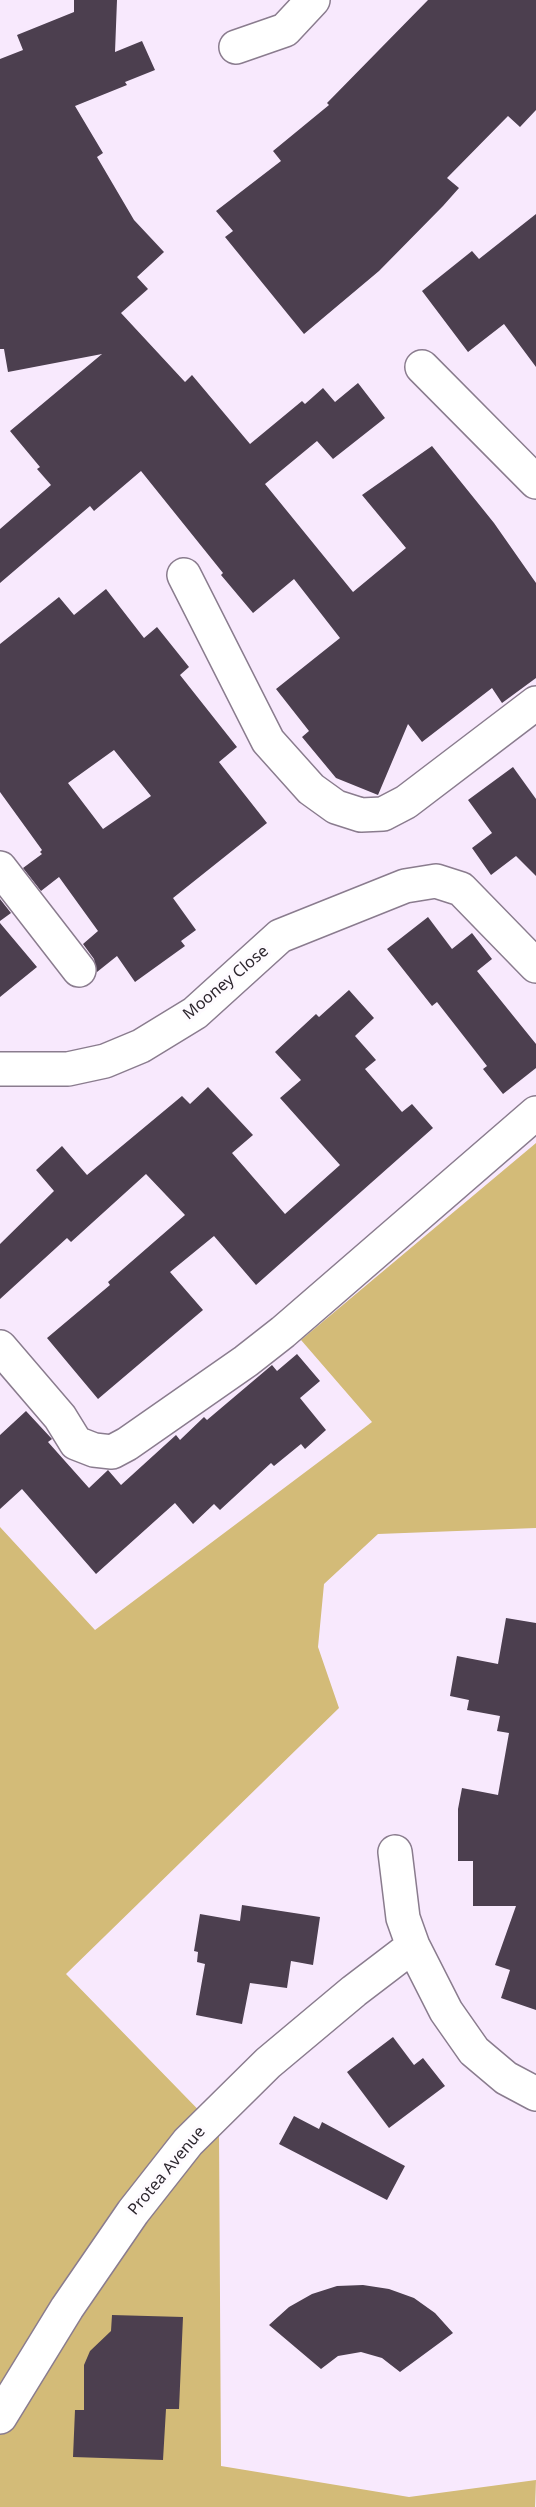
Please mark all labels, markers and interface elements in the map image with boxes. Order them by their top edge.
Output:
street label: Mooney Close [179,942,273,1024]
street label: Protea Avenue [124,2123,210,2219]

